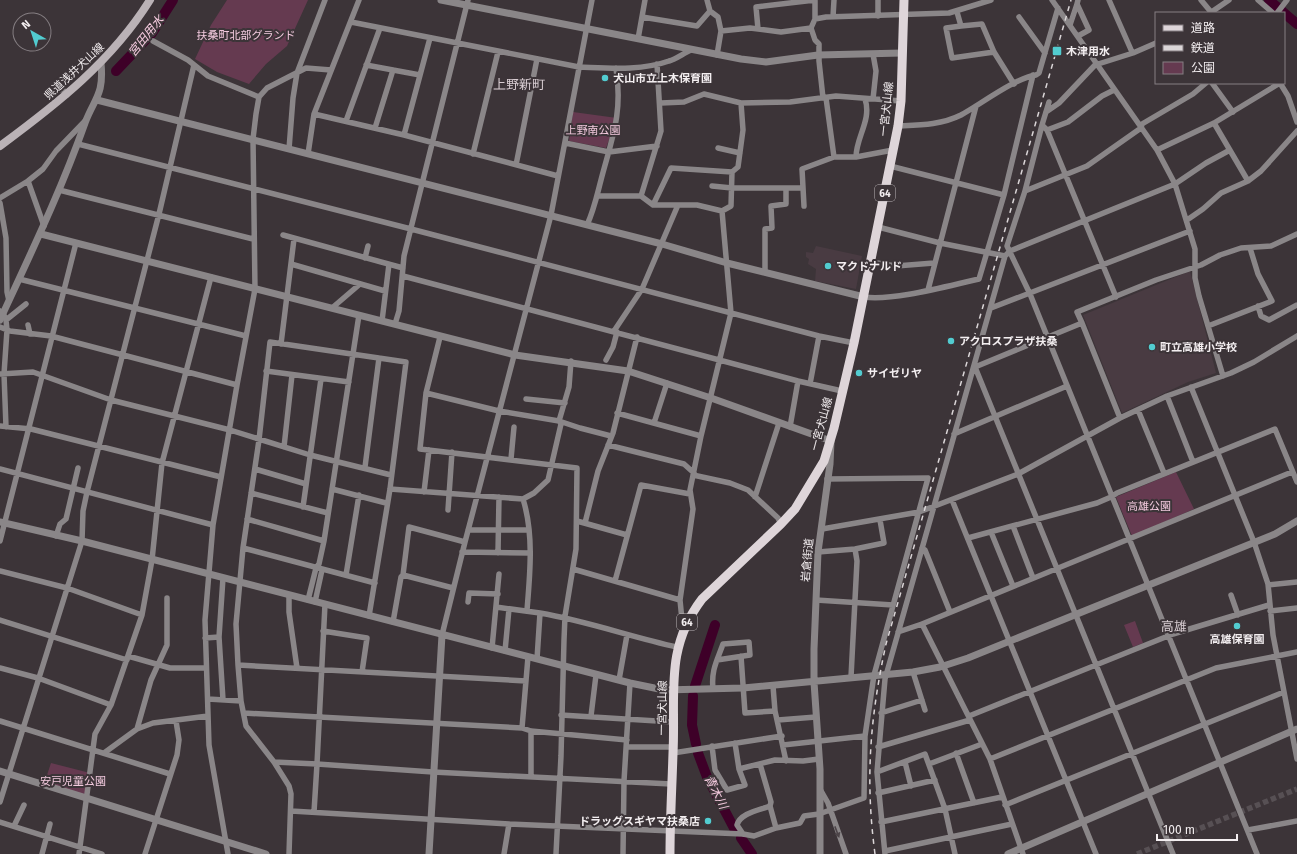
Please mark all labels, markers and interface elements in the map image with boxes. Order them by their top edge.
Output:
water label: 宮田用水 [125,11,168,59]
north arrow [12,12,52,52]
legend [1155,12,1285,84]
text: N [19,17,33,32]
text: 道路 [1191,21,1215,35]
park label: 扶桑町北部グランド [197,29,296,42]
street label: 県道浅井犬山線 [42,40,107,102]
text: 鉄道 [1191,41,1215,55]
marker: 木津用水 [1051,45,1063,57]
place label: 木津用水 [1066,45,1110,58]
text: 公園 [1191,61,1215,75]
place label: 犬山市立上木保育園 [613,72,712,85]
marker: 犬山市立上木保育園 [600,73,610,83]
district label: 上野新町 [493,77,545,92]
street label: 一宮犬山線 [877,81,896,137]
park label: 上野南公園 [566,124,621,137]
road number: 64 [875,185,895,201]
place label: マクドナルド [836,260,902,273]
marker: マクドナルド [823,261,833,271]
place label: アクロスプラザ扶桑 [959,335,1057,348]
marker: アクロスプラザ扶桑 [946,336,956,346]
place label: 町立高雄小学校 [1160,341,1237,354]
marker: 町立高雄小学校 [1147,342,1157,352]
place label: サイゼリヤ [867,367,922,380]
marker: サイゼリヤ [854,368,864,378]
street label: 一宮犬山線 [808,396,835,452]
park label: 高雄公園 [1127,500,1171,513]
street label: 岩倉街道 [799,538,816,583]
road number: 64 [677,614,697,630]
district label: 高雄 [1161,619,1187,634]
marker: 高雄保育園 [1232,621,1242,631]
place label: 高雄保育園 [1210,633,1265,646]
street label: 一宮犬山線 [656,680,669,736]
water label: 青木川 [702,773,731,813]
park label: 安戸児童公園 [40,775,106,788]
place label: ドラッグスギヤマ扶桑店 [579,815,700,828]
marker: ドラッグスギヤマ扶桑店 [703,816,713,826]
scale bar [1157,816,1237,842]
text: 100 m [1163,823,1195,837]
one-way arrow [835,827,841,839]

